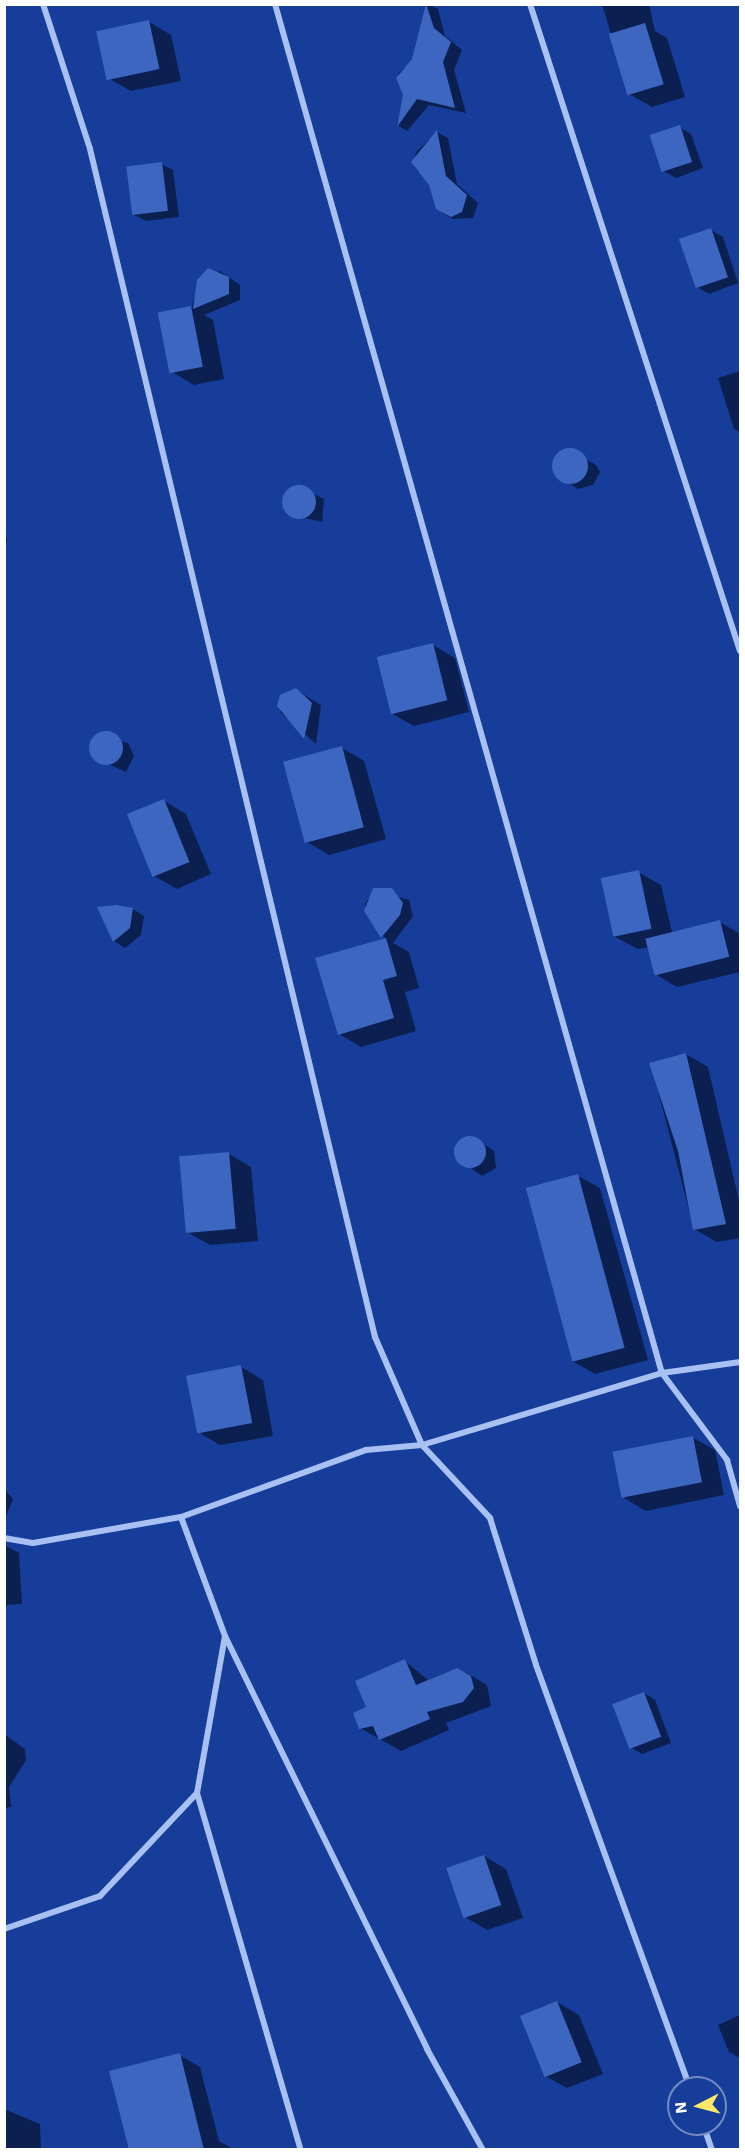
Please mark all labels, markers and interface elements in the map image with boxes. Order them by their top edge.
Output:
north arrow [667,2076,727,2136]
text: N [671,2101,691,2115]

